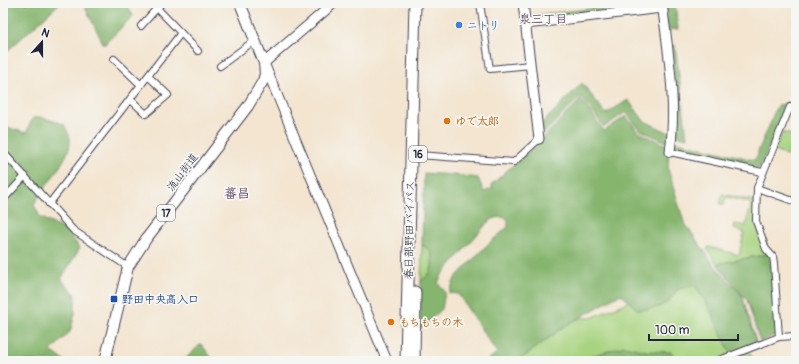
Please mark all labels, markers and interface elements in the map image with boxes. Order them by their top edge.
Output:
district label: 泉三丁目 [519,12,567,27]
place label: ニトリ [467,19,500,32]
marker: ニトリ [454,20,464,30]
north arrow [22,22,62,62]
text: N [40,26,52,41]
place label: ゆで太郎 [455,115,499,128]
marker: ゆで太郎 [442,116,452,126]
road number: 16 [409,146,427,162]
street label: 流山街道 [164,151,201,194]
street label: 春日部野田バイパス [402,181,417,280]
district label: 蕃昌 [224,186,250,202]
road number: 17 [157,205,175,221]
place label: 野田中央高入口 [122,293,199,306]
marker: 野田中央高入口 [109,294,119,304]
place label: もちもちの木 [399,316,463,329]
scale bar [649,316,738,342]
marker: もちもちの木 [386,317,396,327]
text: 100 m [655,323,690,338]

